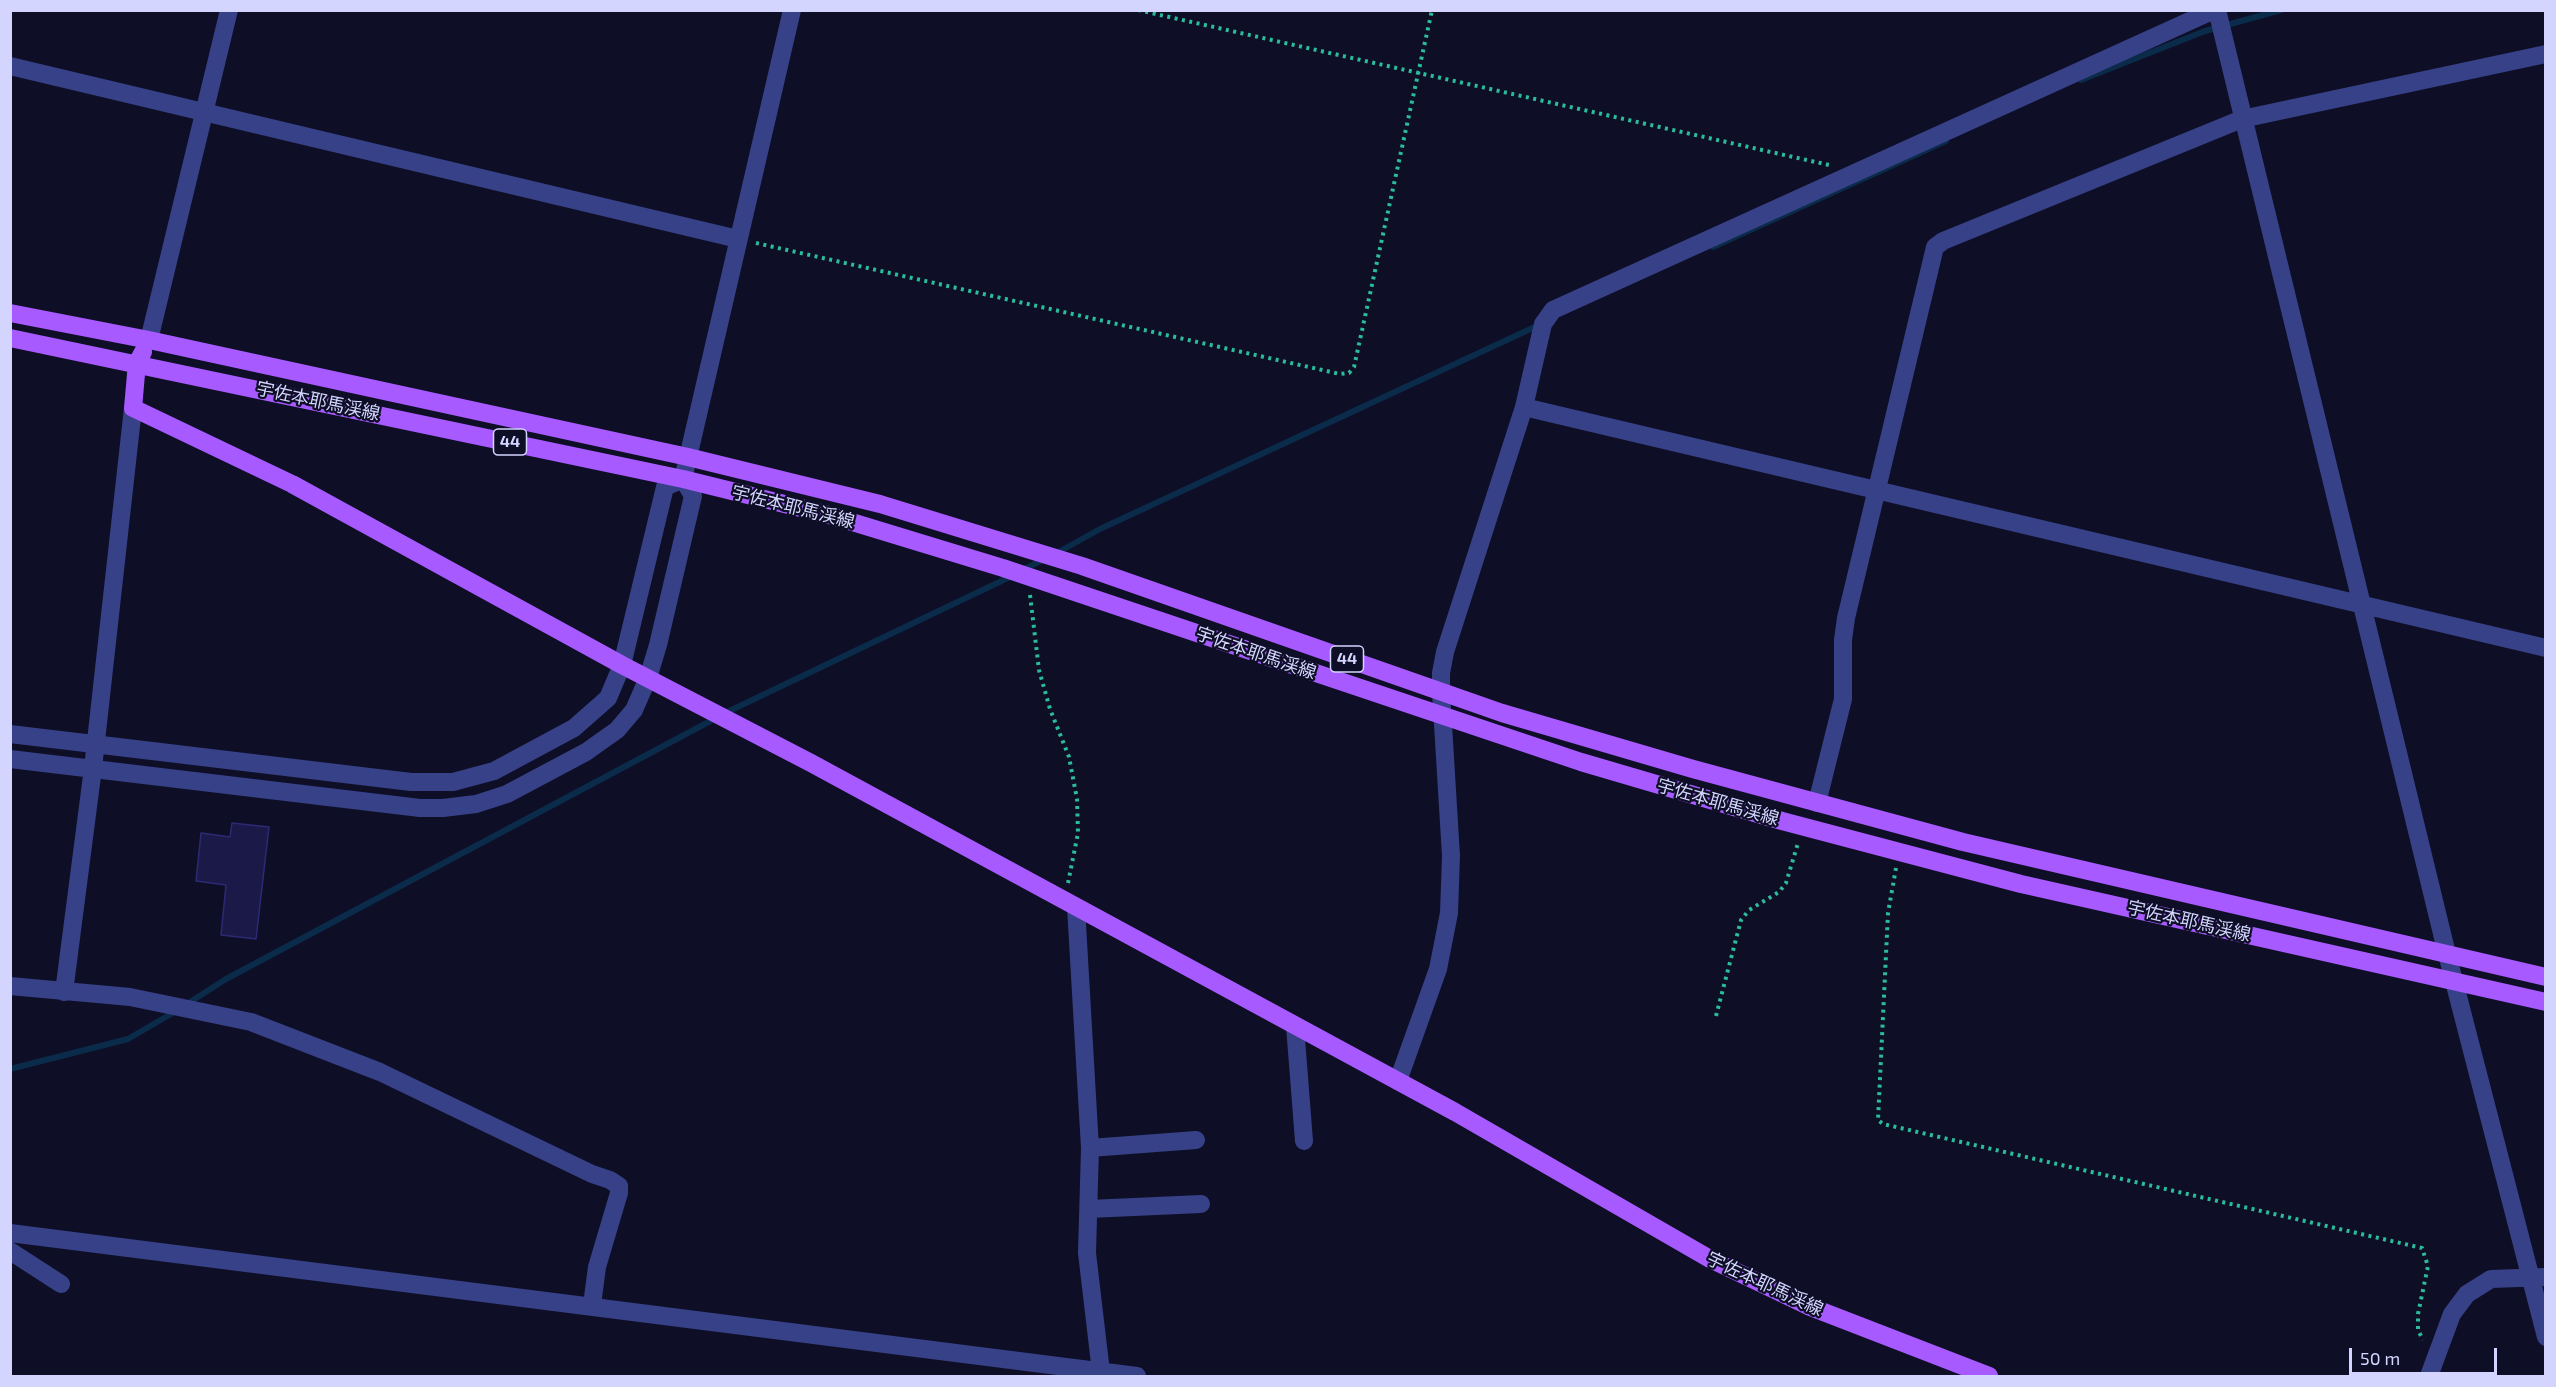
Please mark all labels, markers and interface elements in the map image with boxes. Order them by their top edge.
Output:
street label: 宇佐本耶馬渓線 [254,377,382,425]
road number: 44 [494,429,526,455]
street label: 宇佐本耶馬渓線 [729,481,857,533]
street label: 宇佐本耶馬渓線 [1193,622,1319,684]
road number: 44 [1330,646,1364,672]
street label: 宇佐本耶馬渓線 [1654,774,1782,830]
street label: 宇佐本耶馬渓線 [2125,896,2253,946]
street label: 宇佐本耶馬渓線 [1703,1248,1827,1320]
scale bar [2352,1336,2500,1374]
text: 50 m [2360,1347,2400,1369]

